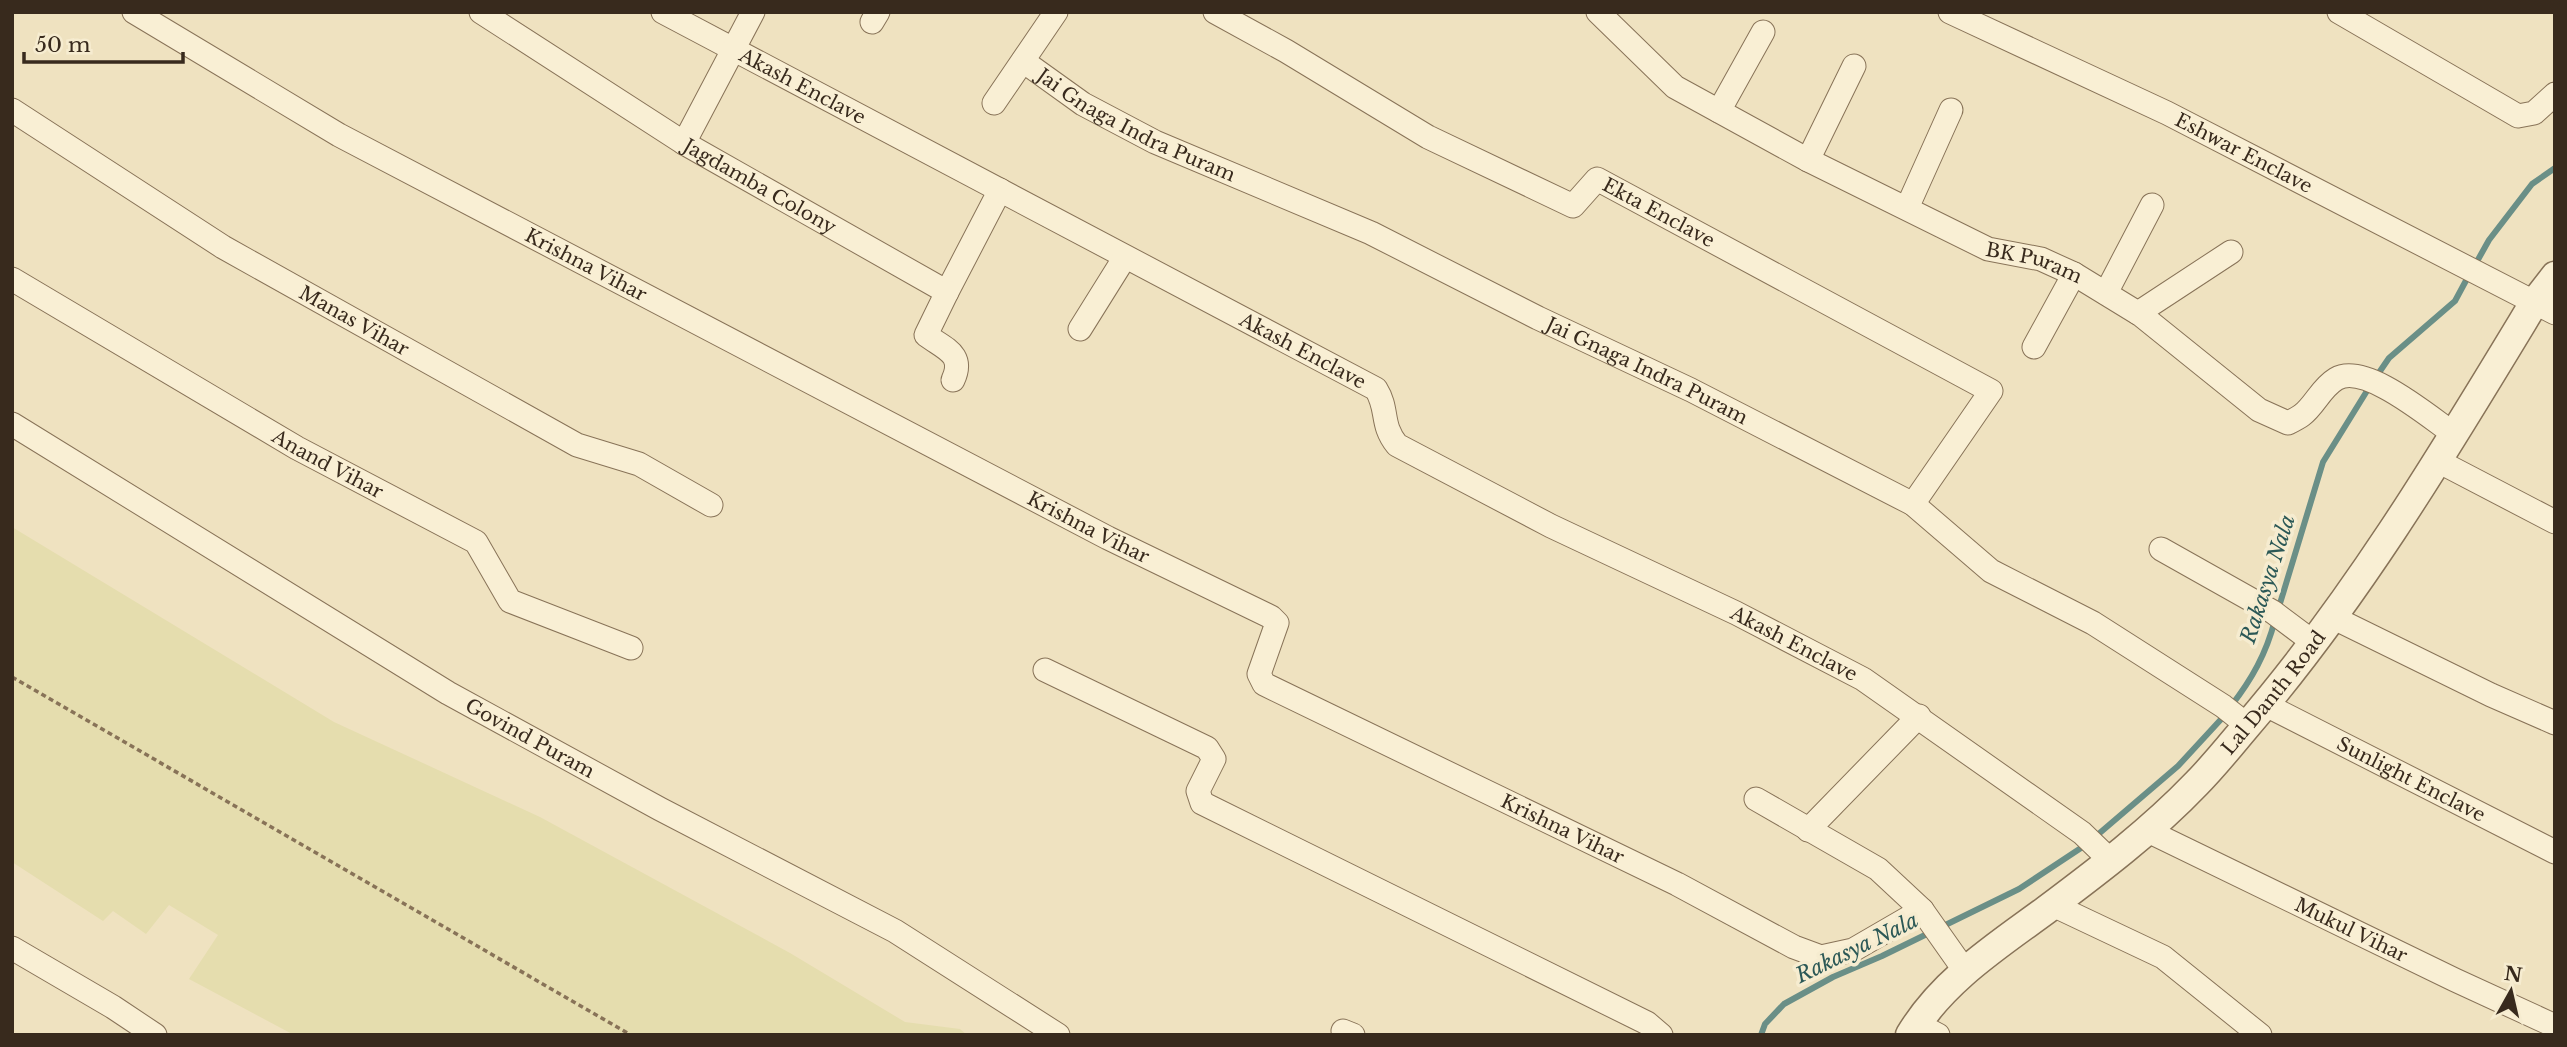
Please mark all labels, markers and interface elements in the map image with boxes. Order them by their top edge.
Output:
scale bar [24,21,184,65]
text: 50 m [35,32,91,58]
street label: Akash Enclave [734,43,870,129]
street label: Jai Gnaga Indra Puram [1030,62,1239,187]
street label: Eshwar Enclave [2171,108,2316,198]
street label: Jagdamba Colony [677,133,840,239]
street label: Ekta Enclave [1599,173,1719,252]
street label: Krishna Vihar [521,224,651,306]
street label: BK Puram [1984,238,2086,288]
street label: Manas Vihar [295,281,413,361]
street label: Akash Enclave [1235,308,1370,394]
street label: Jai Gnaga Indra Puram [1540,311,1752,429]
street label: Anand Vihar [267,424,387,503]
street label: Krishna Vihar [1023,487,1153,568]
water label: Rakasya Nala [2235,511,2301,648]
street label: Akash Enclave [1726,601,1861,686]
street label: Lal Danth Road [2217,626,2331,759]
street label: Govind Puram [461,694,599,783]
street label: Sunlight Enclave [2333,732,2489,827]
street label: Krishna Vihar [1497,790,1628,869]
street label: Mukul Vihar [2291,893,2411,967]
water label: Rakasya Nala [1790,907,1923,989]
north arrow [2476,956,2546,1026]
text: N [2503,962,2524,987]

